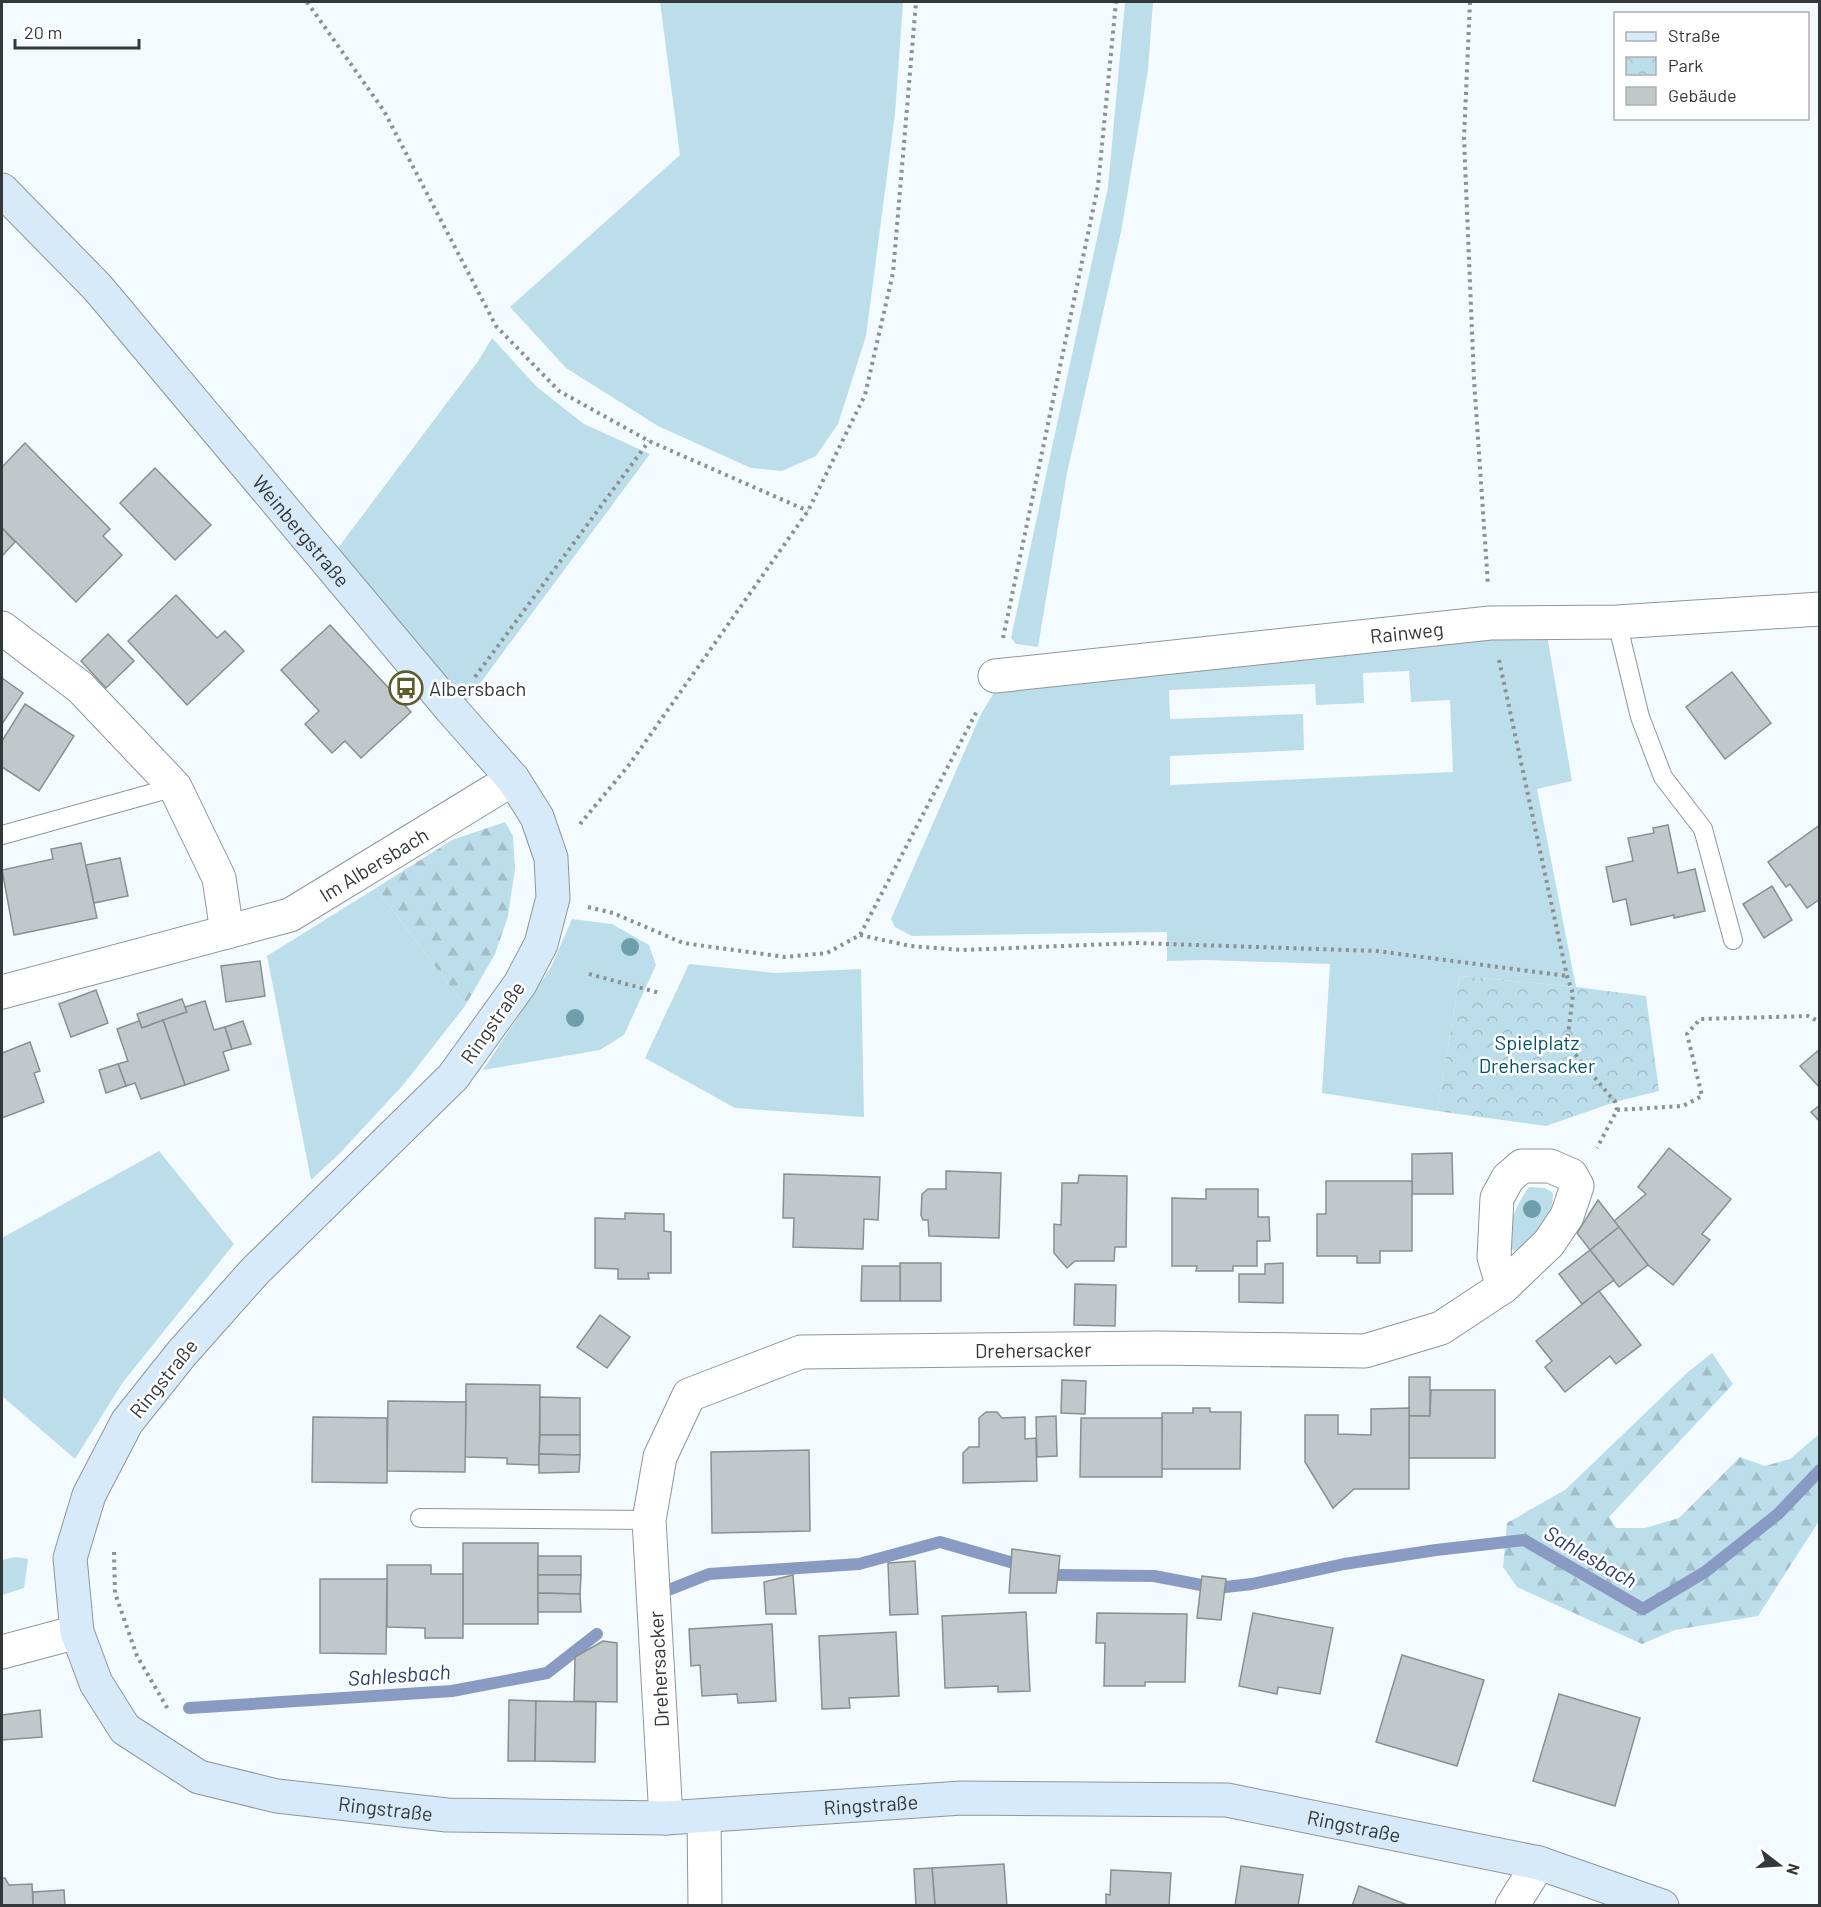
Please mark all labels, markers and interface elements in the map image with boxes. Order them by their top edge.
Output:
scale bar [15,12,140,50]
legend [1614,12,1809,120]
text: 20 m [24,21,62,43]
text: Straße [1668,24,1720,46]
text: Park [1668,54,1703,76]
text: Gebäude [1668,84,1737,106]
street label: Weinbergstraße [248,470,355,592]
street label: Rainweg [1369,616,1445,648]
bus stop icon: Albersbach [388,670,424,706]
place label: Albersbach [429,676,526,700]
street label: Im Albersbach [315,822,432,906]
street label: Ringstraße [455,976,529,1068]
park label: Spielplatz Drehersacker [1479,1030,1595,1077]
street label: Ringstraße [124,1334,202,1422]
street label: Drehersacker [975,1337,1092,1362]
water label: Sahlesbach [1540,1519,1642,1593]
street label: Drehersacker [643,1610,673,1728]
water label: Sahlesbach [347,1658,451,1690]
street label: Ringstraße [823,1789,919,1819]
street label: Ringstraße [337,1791,434,1825]
street label: Ringstraße [1305,1804,1403,1847]
north arrow [1749,1835,1809,1895]
text: N [1783,1862,1804,1877]

